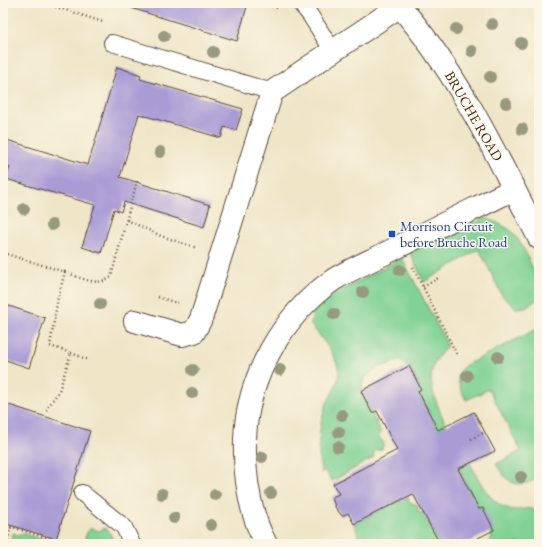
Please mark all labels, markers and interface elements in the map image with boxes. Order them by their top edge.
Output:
street label: BRUCHE ROAD [441,68,507,165]
place label: Morrison Circuit before Bruche Road [400,217,508,251]
marker: Morrison Circuit before Bruche Road [387,229,397,239]

